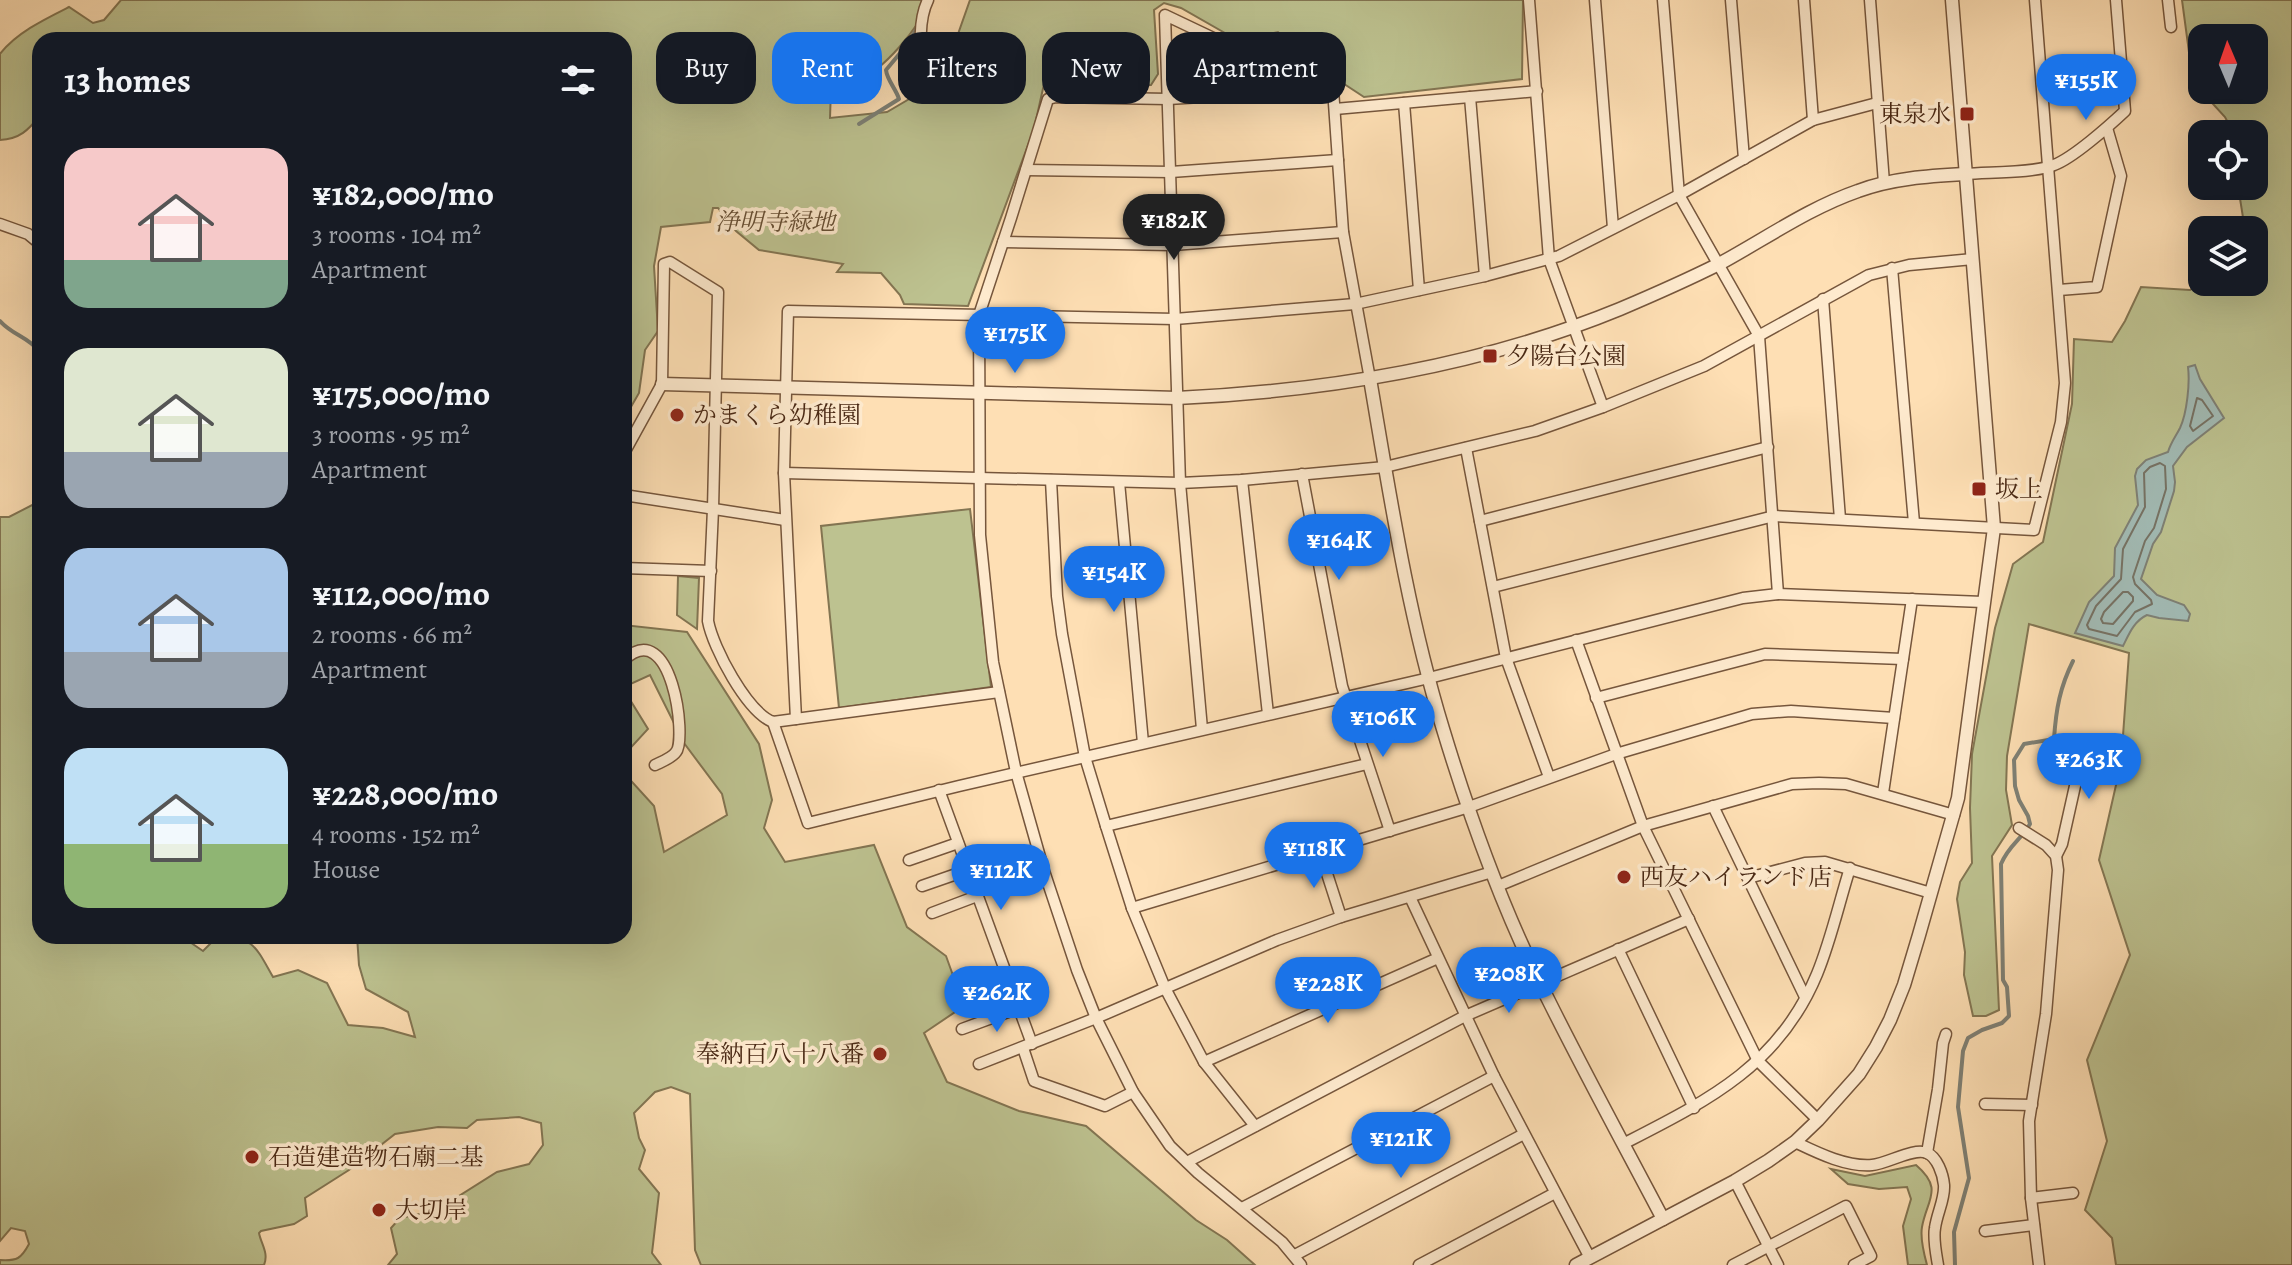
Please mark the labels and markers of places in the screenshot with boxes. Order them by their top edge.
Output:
pin: ¥155K [2030,54,2142,122]
place label: 東泉水 [1879,98,1951,130]
marker: 東泉水 [1958,105,1976,123]
pin: ¥182K [1118,194,1230,262]
pin: ¥175K [959,307,1071,375]
place label: 夕陽台公園 [1506,340,1626,372]
marker: 夕陽台公園 [1481,347,1499,365]
place label: かまくら幼稚園 [693,399,861,431]
marker: かまくら幼稚園 [668,406,686,424]
place label: 坂上 [1995,473,2043,505]
marker: 坂上 [1970,480,1988,498]
pin: ¥164K [1283,514,1395,582]
pin: ¥154K [1058,546,1170,614]
pin: ¥106K [1327,691,1439,759]
pin: ¥263K [2033,733,2145,801]
pin: ¥118K [1258,822,1370,890]
pin: ¥112K [945,844,1057,912]
place label: 西友ハイランド店 [1640,861,1832,893]
marker: 西友ハイランド店 [1615,868,1633,886]
pin: ¥208K [1453,947,1565,1015]
pin: ¥228K [1272,957,1384,1025]
pin: ¥262K [941,966,1053,1034]
place label: 奉納百八十八番 [696,1038,864,1070]
marker: 奉納百八十八番 [871,1045,889,1063]
pin: ¥121K [1345,1112,1457,1180]
place label: 石造建造物石廟二基 [268,1141,484,1173]
marker: 石造建造物石廟二基 [243,1148,261,1166]
place label: 大切岸 [395,1194,467,1226]
marker: 大切岸 [370,1201,388,1219]

